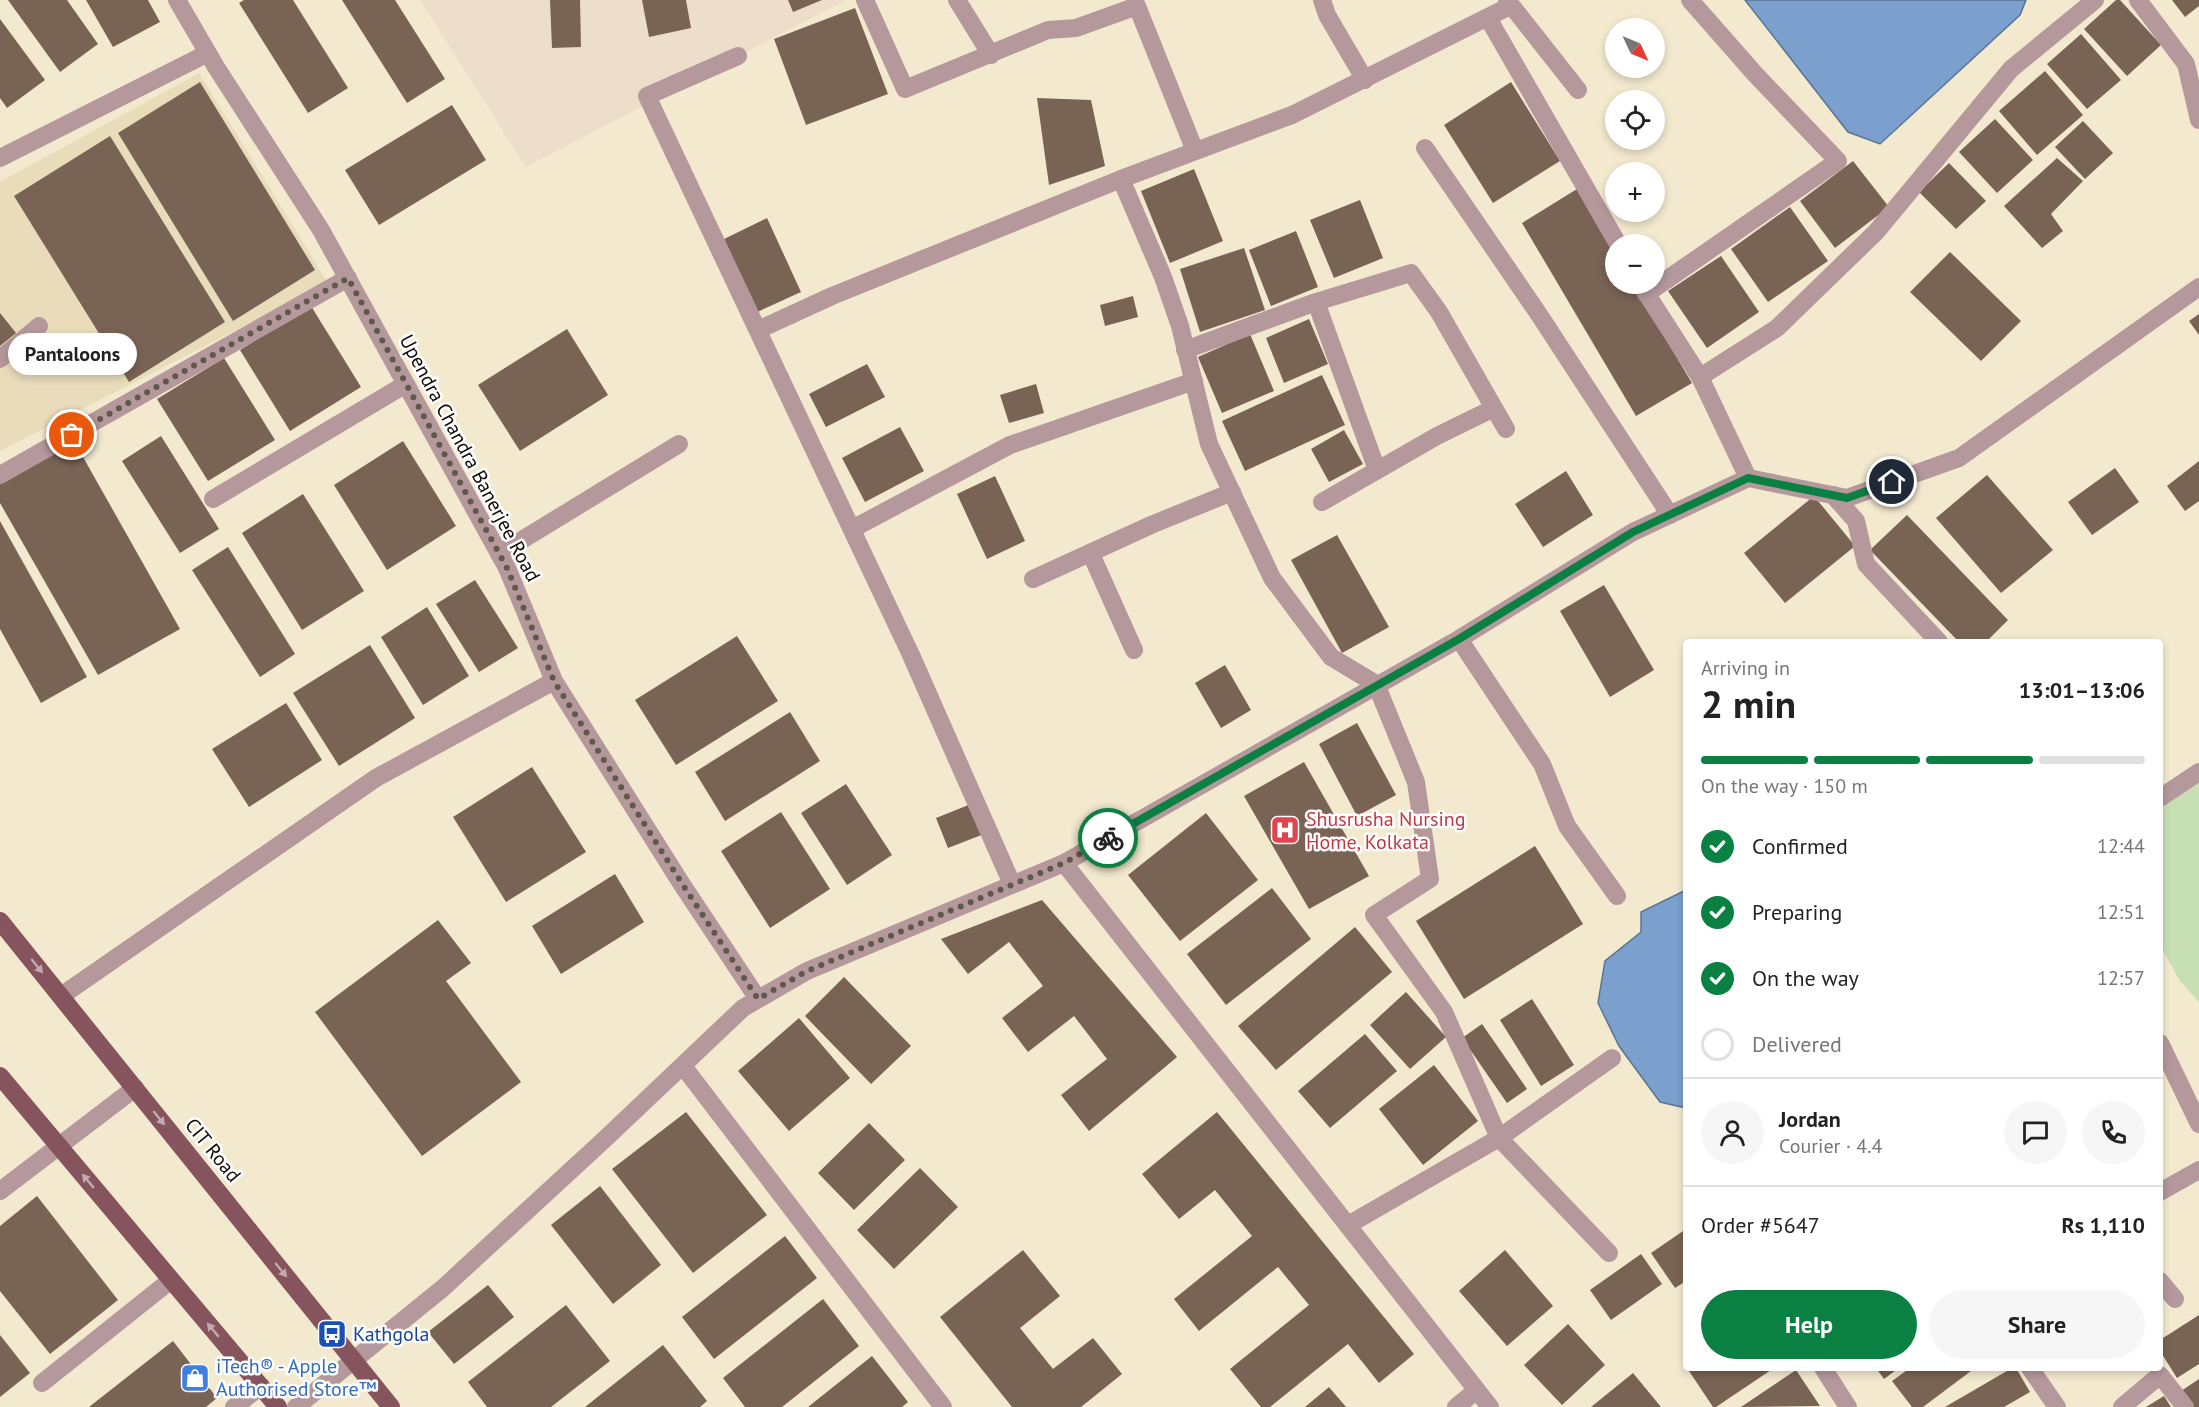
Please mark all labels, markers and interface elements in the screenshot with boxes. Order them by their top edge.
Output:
north arrow [1605,18,1665,78]
map controls [1605,18,1665,294]
button: locate [1605,90,1665,150]
button: + [1605,162,1665,222]
button: − [1605,234,1665,294]
street label: Upendra Chandra Banerjee Road [394,330,546,586]
callout: Pantaloons [8,333,136,375]
text: Pantaloons [25,341,120,367]
pin [46,409,97,460]
icon: bag [55,418,88,451]
pin [1866,456,1917,507]
icon: home [1875,465,1908,498]
text: Arriving in [1701,655,1790,681]
text: 13:01–13:06 [2019,676,2145,704]
text: 2 min [1701,678,1796,729]
text: On the way · 150 m [1701,773,1868,799]
place label: Shusrusha Nursing Home, Kolkata [1306,806,1465,855]
courier [1078,808,1138,868]
hospital icon: Shusrusha Nursing Home, Kolkata [1269,814,1301,846]
icon: bike [1092,822,1125,855]
icon: check [1701,830,1734,863]
text: Confirmed [1752,832,1848,860]
text: 12:44 [2097,833,2145,859]
icon: check [1701,896,1734,929]
text: Preparing [1752,898,1842,926]
text: 12:51 [2097,899,2145,925]
one-way arrow [30,959,42,974]
icon: check [1701,962,1734,995]
text: On the way [1752,964,1859,992]
text: 12:57 [2097,965,2145,991]
text: Delivered [1752,1030,1842,1058]
button: person [1701,1101,1764,1164]
button: chat [2004,1101,2067,1164]
button: phone [2082,1101,2145,1164]
text: Jordan [1779,1105,1841,1133]
one-way arrow [152,1110,165,1126]
street label: CIT Road [179,1113,247,1187]
text: Courier · 4.4 [1779,1133,1882,1159]
one-way arrow [81,1173,94,1189]
text: Order #5647 [1701,1211,1820,1239]
text: Rs 1,110 [2061,1211,2145,1239]
one-way arrow [275,1262,288,1278]
button: Help [1701,1290,1917,1359]
button: Share [1929,1290,2145,1359]
bus stop icon: Kathgola [316,1318,348,1350]
place label: Kathgola [353,1321,430,1347]
one-way arrow [207,1323,220,1338]
place label: iTech® - Apple Authorised Store™ [216,1353,377,1402]
shop icon: iTech® - Apple Authorised Store™ [179,1362,211,1394]

